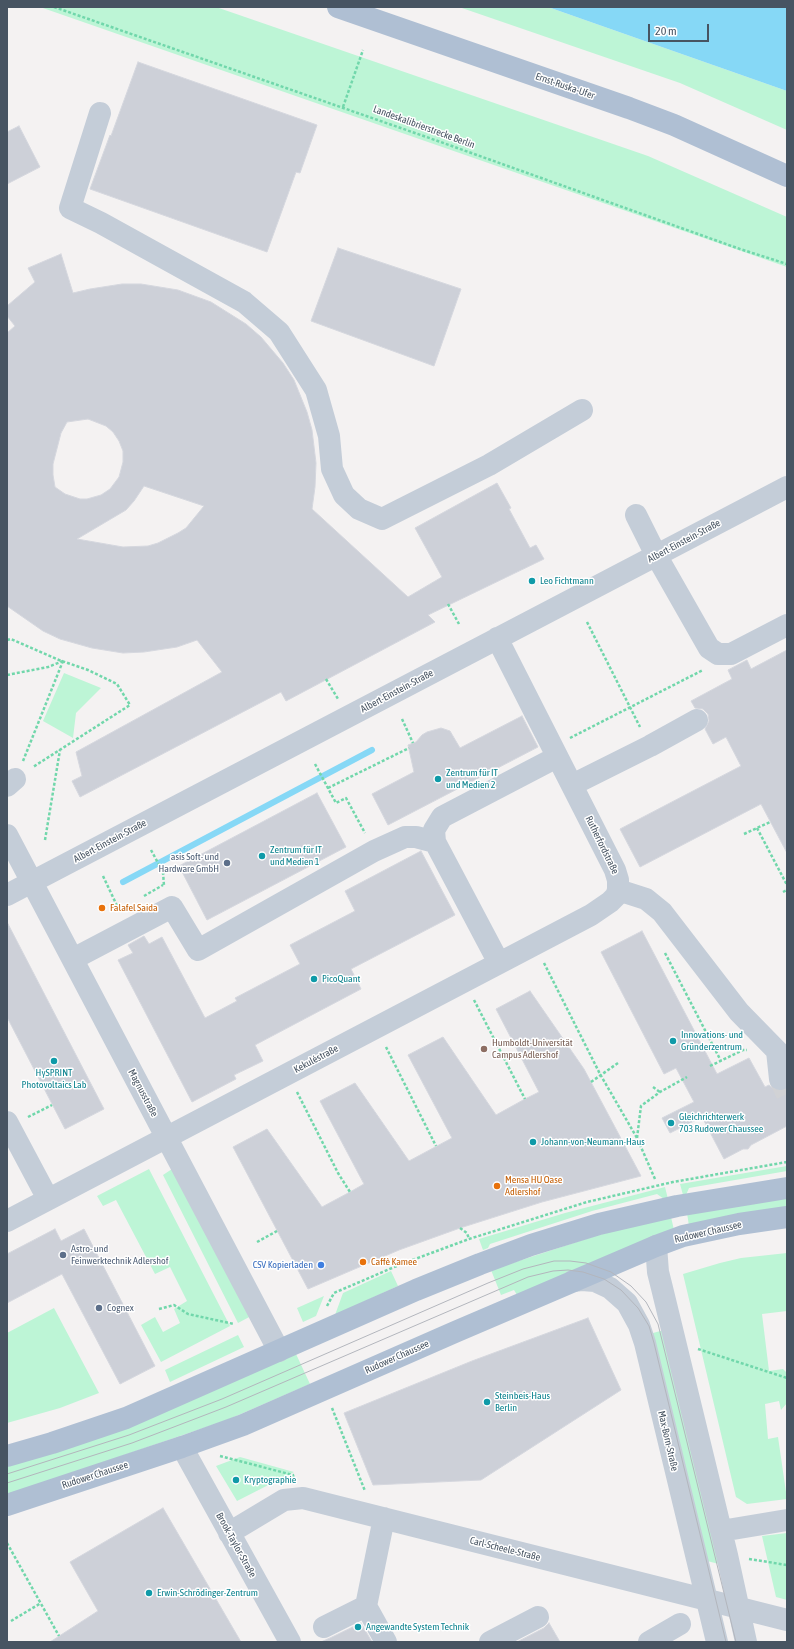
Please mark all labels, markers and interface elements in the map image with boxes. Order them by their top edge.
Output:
scale bar [650,16,711,42]
text: 20 m [655,24,677,38]
street label: Ernst-Ruska-Ufer [534,70,596,102]
street label: Landeskalibrierstrecke Berlin [372,103,476,151]
street label: Albert-Einstein-Straße [646,517,722,565]
place label: Leo Fichtmann [540,575,594,587]
marker: Leo Fichtmann [527,576,537,586]
street label: Albert-Einstein-Straße [359,667,435,715]
place label: Zentrum für IT und Medien 2 [446,767,498,790]
marker: Zentrum für IT und Medien 2 [433,774,443,784]
street label: Rutherfordstraße [583,814,621,876]
street label: Albert-Einstein-Straße [72,817,148,865]
place label: Zentrum für IT und Medien 1 [270,844,322,868]
place label: asis Soft- und Hardware GmbH [158,851,219,874]
marker: Zentrum für IT und Medien 1 [257,851,267,861]
marker: asis Soft- und Hardware GmbH [222,858,232,868]
place label: Falafel Saida [110,902,158,914]
marker: Falafel Saida [97,903,107,913]
place label: PicoQuant [322,973,360,985]
marker: PicoQuant [309,974,319,984]
place label: Innovations- und Gründerzentrum [681,1029,743,1052]
marker: Innovations- und Gründerzentrum [668,1036,678,1046]
place label: Humboldt-Universität Campus Adlershof [492,1037,573,1060]
street label: Kekuléstraße [292,1042,340,1076]
marker: Humboldt-Universität Campus Adlershof [479,1044,489,1054]
marker: HySPRINT Photovoltaics Lab [49,1056,59,1066]
place label: HySPRINT Photovoltaics Lab [22,1067,86,1090]
street label: Magnusstraße [126,1067,160,1119]
place label: Gleichrichterwerk 703 Rudower Chaussee [679,1111,763,1134]
marker: Gleichrichterwerk 703 Rudower Chaussee [666,1118,676,1128]
place label: Johann-von-Neumann-Haus [541,1136,645,1148]
marker: Johann-von-Neumann-Haus [528,1137,538,1147]
place label: Mensa HU Oase Adlershof [505,1174,562,1198]
marker: Mensa HU Oase Adlershof [492,1181,502,1191]
street label: Rudower Chaussee [673,1218,743,1246]
place label: Astro- und Feinwerktechnik Adlershof [71,1243,169,1266]
marker: Astro- und Feinwerktechnik Adlershof [58,1250,68,1260]
place label: Caffè Kamee [371,1256,417,1268]
marker: Caffè Kamee [358,1257,368,1267]
place label: CSV Kopierladen [253,1259,313,1271]
marker: CSV Kopierladen [316,1260,326,1270]
place label: Cognex [107,1302,134,1314]
marker: Cognex [94,1303,104,1313]
street label: Rudower Chaussee [363,1338,431,1376]
place label: Steinbeis-Haus Berlin [495,1390,550,1414]
marker: Steinbeis-Haus Berlin [482,1397,492,1407]
street label: Max-Born-Straße [655,1410,681,1472]
street label: Rudower Chaussee [60,1459,130,1491]
place label: Kryptographie [244,1474,296,1486]
marker: Kryptographie [231,1475,241,1485]
street label: Brook-Taylor-Straße [213,1510,259,1580]
street label: Carl-Scheele-Straße [468,1534,542,1564]
place label: Erwin-Schrödinger-Zentrum [157,1587,258,1599]
marker: Erwin-Schrödinger-Zentrum [144,1588,154,1598]
place label: Angewandte System Technik [366,1621,469,1633]
marker: Angewandte System Technik [353,1622,363,1632]

